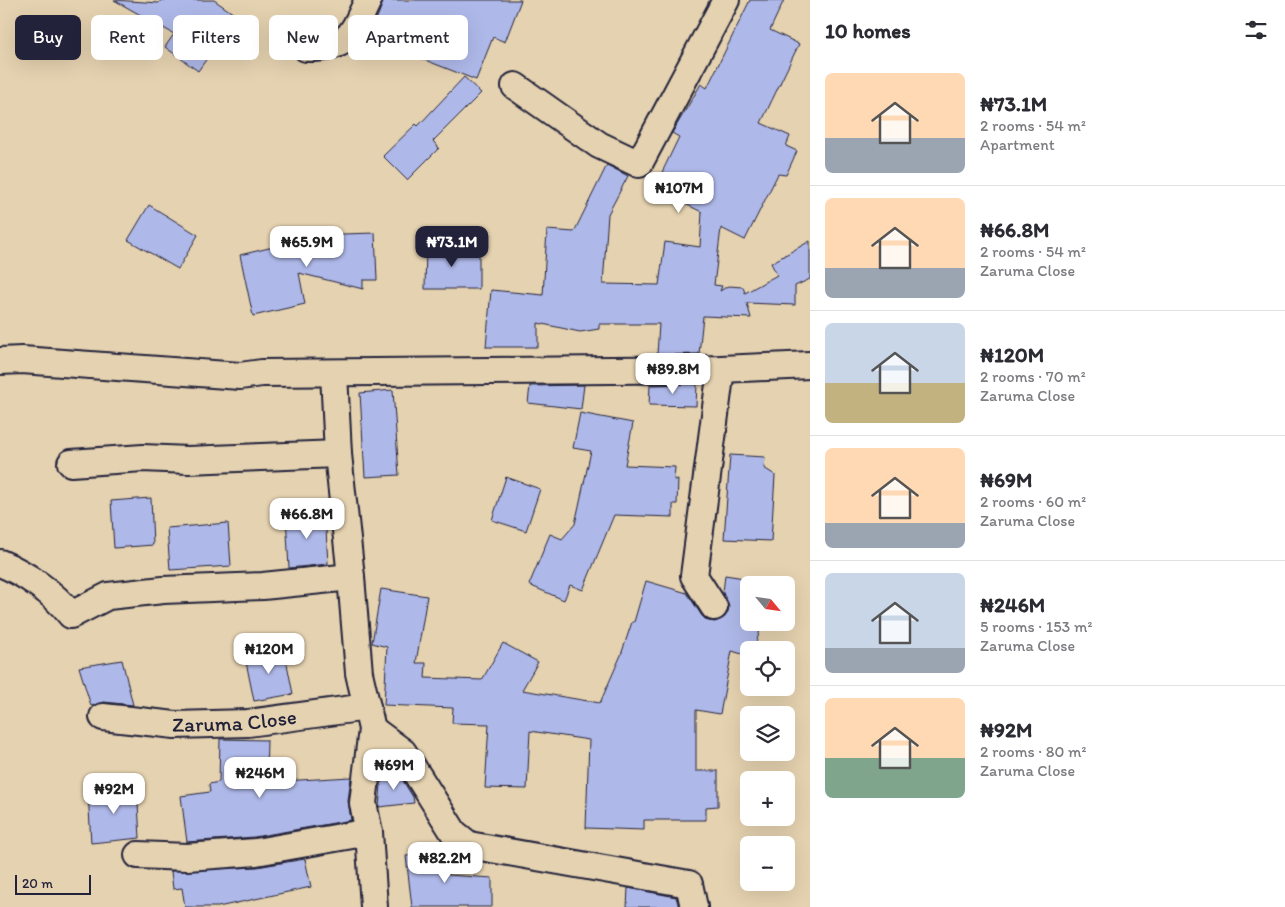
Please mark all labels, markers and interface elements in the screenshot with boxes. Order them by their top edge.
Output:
chip: Buy [15,15,81,60]
chip: Rent [91,15,163,60]
chip: Filters [173,15,259,60]
chip: New [269,15,338,60]
chip: Apartment [348,15,468,60]
icon: filters [1242,16,1270,44]
text: 10 homes [825,18,911,43]
text: ₦73.1M [980,91,1047,116]
icon: home [865,93,925,153]
text: 2 rooms · 54 m² [980,116,1086,135]
text: Apartment [980,135,1055,154]
pin: ₦107M [644,172,714,214]
text: ₦107M [655,178,703,197]
text: ₦66.8M [980,217,1049,242]
icon: home [865,218,925,278]
pin: ₦65.9M [266,226,348,268]
pin: ₦73.1M [411,226,493,268]
text: ₦65.9M [281,232,333,251]
text: ₦73.1M [426,232,478,251]
text: 2 rooms · 54 m² [980,242,1086,261]
text: Zaruma Close [980,261,1075,280]
text: ₦120M [980,342,1044,367]
icon: home [865,343,925,403]
pin: ₦89.8M [632,352,714,395]
text: ₦89.8M [646,359,700,378]
text: 2 rooms · 70 m² [980,367,1086,386]
text: Zaruma Close [980,386,1075,405]
text: ₦69M [980,467,1033,492]
icon: home [865,468,925,528]
text: 2 rooms · 60 m² [980,492,1086,511]
pin: ₦66.8M [266,498,348,540]
text: ₦66.8M [281,504,333,523]
text: Zaruma Close [980,511,1075,530]
north arrow [740,576,795,631]
map controls [740,576,795,891]
text: ₦246M [980,592,1045,617]
icon: home [865,593,925,653]
text: 5 rooms · 153 m² [980,617,1092,636]
pin: ₦120M [234,632,304,675]
text: Zaruma Close [980,636,1075,655]
text: ₦120M [245,639,293,658]
button: locate [740,641,795,696]
street label: Zaruma Close [172,704,298,737]
button: layers [740,706,795,761]
text: ₦92M [980,717,1033,742]
icon: home [865,718,925,778]
text: 2 rooms · 80 m² [980,742,1086,761]
pin: ₦69M [364,748,424,791]
text: ₦69M [374,755,414,774]
pin: ₦246M [225,756,295,799]
text: Zaruma Close [980,761,1075,780]
text: ₦246M [235,763,285,782]
button: + [740,771,795,826]
pin: ₦92M [84,772,144,815]
text: ₦92M [94,779,134,798]
button: − [740,836,795,891]
pin: ₦82.2M [404,842,486,884]
text: ₦82.2M [419,848,471,867]
scale bar [15,872,91,895]
text: 20 m [22,875,53,892]

